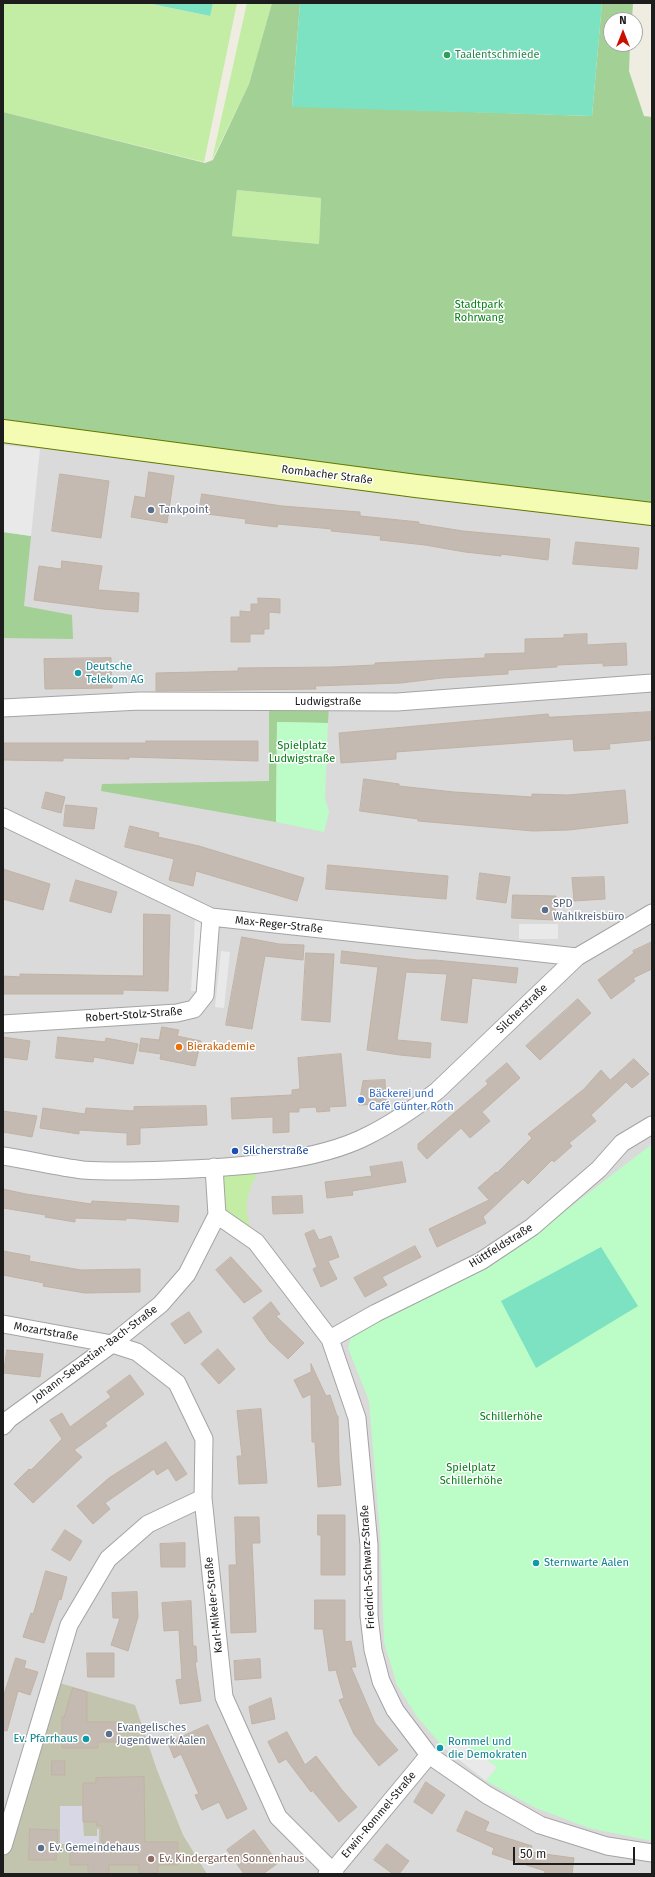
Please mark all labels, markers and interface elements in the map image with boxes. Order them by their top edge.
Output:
north arrow [603,12,643,52]
text: N [619,14,627,27]
place label: Taalentschmiede [455,48,539,62]
marker: Taalentschmiede [442,50,452,60]
park label: Stadtpark Rohrwang [454,298,504,324]
street label: Rombacher Straße [281,463,373,487]
place label: Tankpoint [159,503,209,517]
marker: Tankpoint [146,505,156,515]
place label: Deutsche Telekom AG [86,660,144,686]
marker: Deutsche Telekom AG [73,668,83,678]
street label: Ludwigstraße [295,695,361,709]
park label: Spielplatz Ludwigstraße [269,739,335,765]
place label: SPD Wahlkreisbüro [553,897,624,923]
marker: SPD Wahlkreisbüro [540,905,550,915]
street label: Max-Reger-Straße [234,914,324,936]
street label: Silcherstraße [494,981,550,1037]
street label: Robert-Stolz-Straße [85,1005,183,1025]
place label: Bierakademie [187,1040,255,1054]
marker: Bierakademie [174,1042,184,1052]
place label: Bäckerei und Café Günter Roth [369,1087,454,1113]
marker: Bäckerei und Café Günter Roth [356,1095,366,1105]
place label: Silcherstraße [243,1144,309,1158]
marker: Silcherstraße [230,1146,240,1156]
street label: Hüttfeldstraße [467,1221,535,1271]
street label: Johann-Sebastian-Bach-Straße [30,1303,160,1405]
street label: Mozartstraße [13,1320,79,1344]
park label: Schillerhöhe [480,1410,542,1424]
park label: Spielplatz Schillerhöhe [440,1461,502,1487]
street label: Friedrich-Schwarz-Straße [358,1505,378,1629]
street label: Karl-Mikeler-Straße [202,1556,226,1654]
place label: Sternwarte Aalen [544,1556,629,1570]
marker: Sternwarte Aalen [531,1558,541,1568]
place label: Evangelisches Jugendwerk Aalen [117,1721,206,1747]
marker: Evangelisches Jugendwerk Aalen [104,1729,114,1739]
place label: Ev. Pfarrhaus [14,1732,78,1746]
marker: Ev. Pfarrhaus [81,1734,91,1744]
place label: Rommel und die Demokraten [448,1735,527,1761]
marker: Rommel und die Demokraten [435,1743,445,1753]
street label: Erwin-Rommel-Straße [339,1769,419,1861]
scale bar [515,1839,637,1865]
place label: Ev. Gemeindehaus [49,1841,140,1855]
marker: Ev. Gemeindehaus [36,1843,46,1853]
text: 50 m [520,1847,546,1861]
place label: Ev. Kindergarten Sonnenhaus [159,1852,304,1866]
marker: Ev. Kindergarten Sonnenhaus [146,1854,156,1864]

